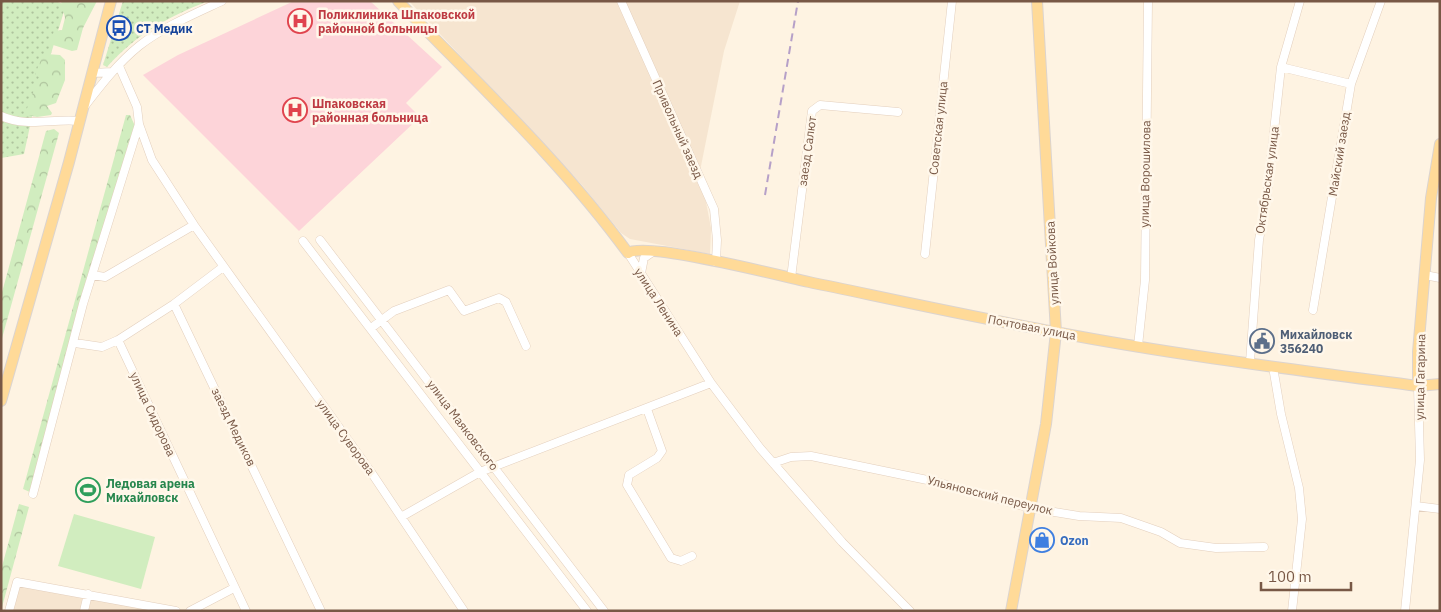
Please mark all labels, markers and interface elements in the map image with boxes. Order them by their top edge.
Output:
place label: Поликлиника Шпаковской районной больницы [318,7,475,36]
hospital icon: Поликлиника Шпаковской районной больницы [287,8,313,34]
bus stop icon: СТ Медик [106,15,132,41]
place label: СТ Медик [136,21,193,36]
street label: Привольный заезд [649,77,707,181]
street label: Советская улица [926,80,950,176]
place label: Шпаковская районная больница [312,96,428,125]
hospital icon: Шпаковская районная больница [282,97,308,123]
street label: Майский заезд [1325,111,1353,197]
street label: заезд Салют [795,115,819,187]
street label: улица Ворошилова [1137,120,1153,228]
street label: Октябрьская улица [1252,125,1282,235]
street label: улица Войкова [1042,220,1062,305]
street label: улица Ленина [631,265,687,339]
street label: Почтовая улица [987,311,1078,343]
place label: Михайловск 356240 [1280,327,1352,356]
public building icon: Михайловск 356240 [1249,328,1275,354]
street label: улица Гагарина [1412,333,1428,420]
street label: улица Сидорова [127,370,179,459]
street label: улица Маяковского [424,377,502,473]
street label: заезд Медиков [209,385,259,469]
street label: улица Суворова [314,396,379,478]
street label: Ульяновский переулок [926,472,1055,518]
place label: Ледовая арена Михайловск [106,476,195,505]
sports icon: Ледовая арена Михайловск [75,477,101,503]
shop icon: Ozon [1029,527,1055,553]
place label: Ozon [1060,533,1089,548]
scale bar [1261,560,1351,592]
text: 100 m [1268,567,1312,586]

